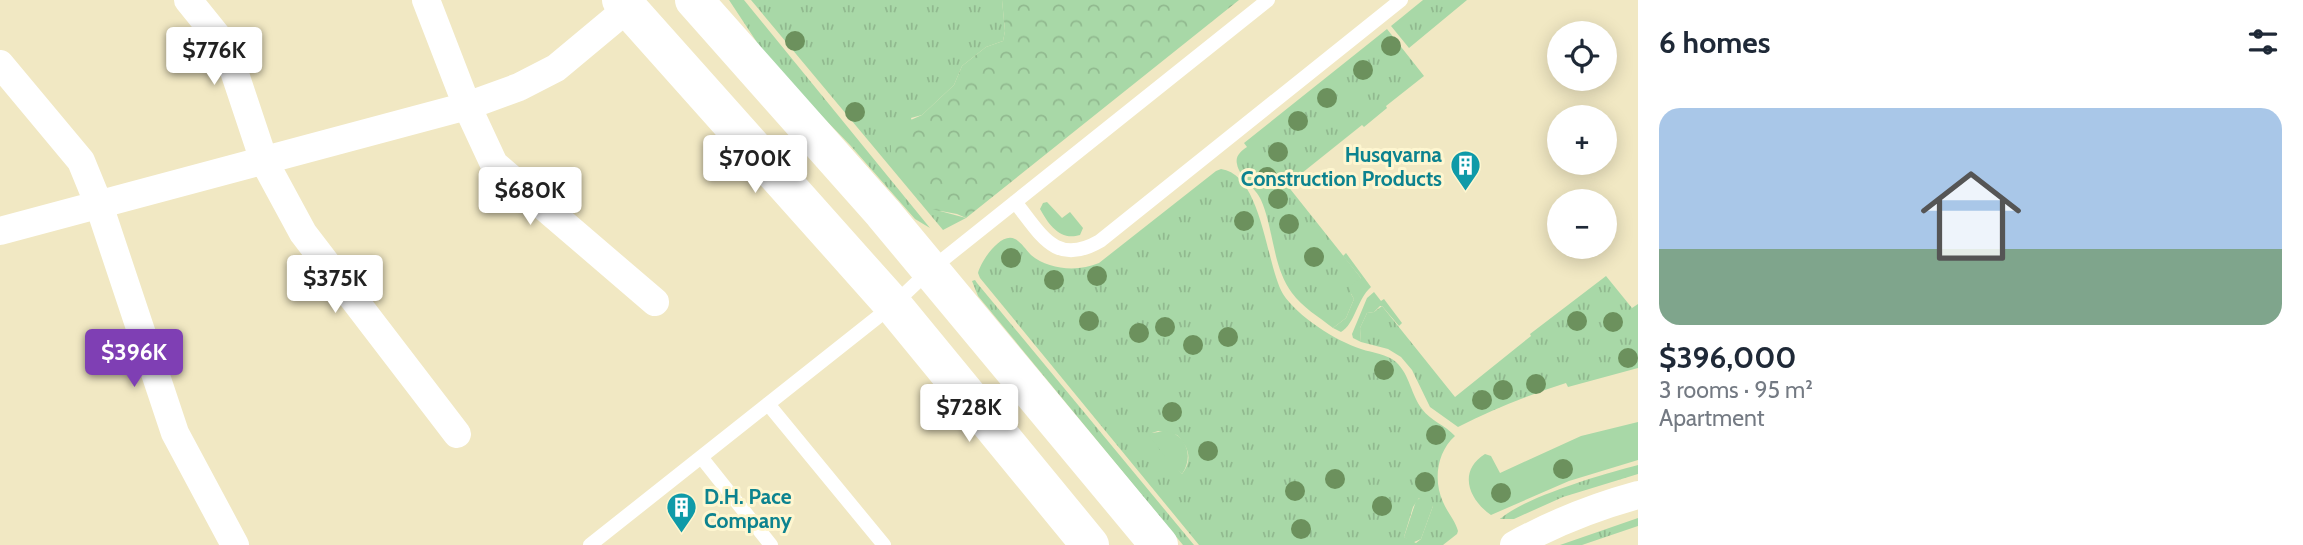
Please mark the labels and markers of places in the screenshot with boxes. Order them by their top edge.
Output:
pin: $776K [165,28,263,87]
pin: $700K [706,136,804,195]
place label: Husqvarna Construction Products [1241,142,1443,191]
building icon: Husqvarna Construction Products [1448,149,1482,193]
pin: $680K [481,168,579,227]
pin: $375K [286,256,384,315]
pin: $396K [85,330,183,389]
pin: $728K [920,384,1018,444]
place label: D.H. Pace Company [704,484,793,533]
building icon: D.H. Pace Company [664,491,698,535]

